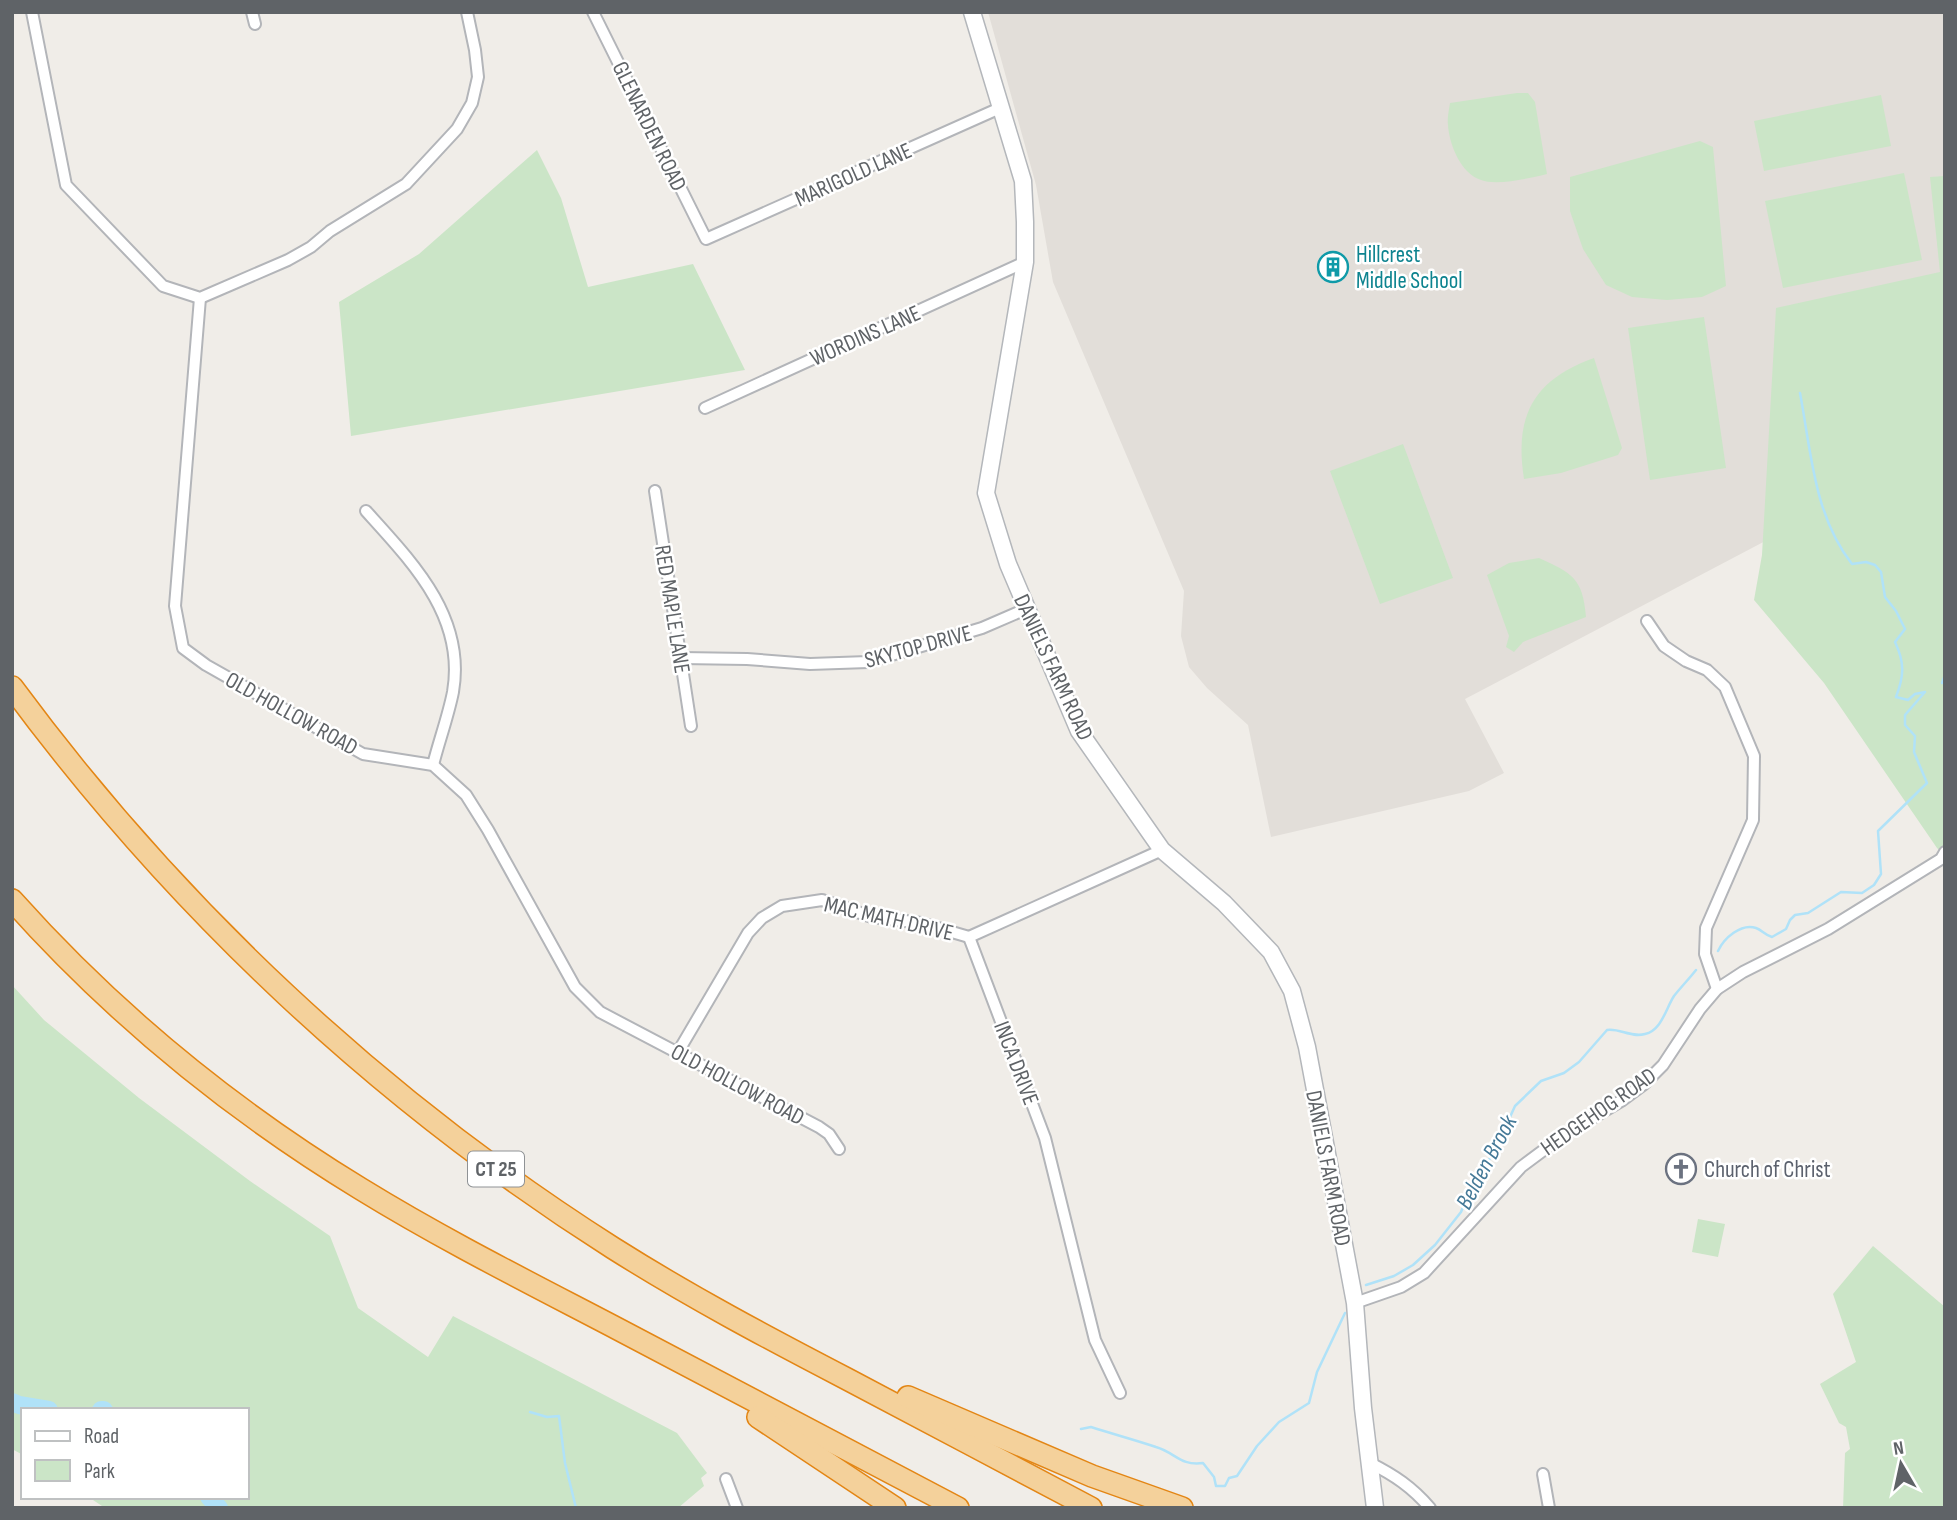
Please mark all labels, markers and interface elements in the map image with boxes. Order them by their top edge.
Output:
street label: GLENARDEN ROAD [606,57,693,196]
street label: MARIGOLD LANE [791,137,916,213]
place label: Hillcrest Middle School [1356,241,1463,295]
building icon: Hillcrest Middle School [1316,250,1350,284]
street label: WORDINS LANE [806,299,925,373]
street label: RED MAPLE LANE [648,543,696,675]
street label: DANIELS FARM ROAD [1007,590,1099,745]
street label: SKYTOP DRIVE [861,619,975,675]
street label: OLD HOLLOW ROAD [220,666,363,762]
street label: MAC MATH DRIVE [821,891,956,947]
street label: INCA DRIVE [987,1018,1045,1109]
street label: OLD HOLLOW ROAD [666,1038,809,1132]
street label: HEDGEHOG ROAD [1535,1062,1662,1162]
street label: DANIELS FARM ROAD [1299,1088,1357,1248]
water label: Belden Brook [1450,1109,1524,1214]
road number: CT 25 [468,1152,524,1186]
church icon: Church of Christ [1664,1152,1698,1186]
place label: Church of Christ [1704,1156,1830,1184]
legend [21,1408,248,1499]
text: Road [84,1424,119,1449]
north arrow [1866,1429,1936,1499]
text: N [1892,1437,1905,1461]
text: Park [84,1459,115,1484]

